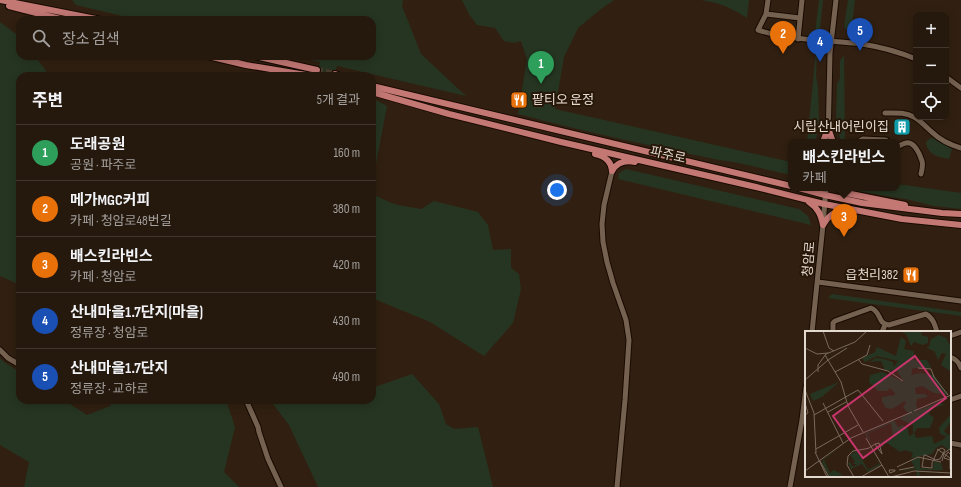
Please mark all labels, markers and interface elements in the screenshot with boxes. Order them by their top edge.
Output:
map controls [913,12,949,120]
button: + [913,12,949,48]
search box [16,16,376,60]
pin: 5 [847,18,873,51]
pin: 2 [770,21,796,54]
icon: search [30,27,52,49]
pin: 4 [807,29,833,62]
text: 장소 검색 [62,30,120,49]
button: − [913,48,949,84]
pin: 1 [528,51,554,84]
button: locate [913,84,949,120]
restaurant icon: 팥티오 운정 [509,90,529,110]
text: 주변 [32,91,63,111]
text: 5개 결과 [317,92,360,108]
place label: 팥티오 운정 [532,92,594,108]
building icon: 시립산내어린이집 [892,117,912,137]
place label: 시립산내어린이집 [793,119,889,135]
text: 도래공원 [70,135,125,154]
popup [788,139,900,191]
street label: 파주로 [649,143,687,167]
text: 1 [42,145,48,161]
text: 160 m [334,145,360,161]
text: 배스킨라빈스 [803,148,885,167]
text: 공원 · 파주로 [70,157,137,173]
text: 카페 [803,170,827,186]
your location [547,180,567,200]
text: 메가MGC커피 [70,191,150,210]
text: 2 [42,201,48,217]
text: 380 m [333,201,360,217]
pin: 3 [831,204,857,237]
text: 카페 · 청암로48번길 [70,213,172,229]
street label: 청암로 [799,240,819,278]
text: 배스킨라빈스 [70,247,153,266]
text: 3 [42,257,48,273]
text: 420 m [333,257,360,273]
restaurant icon: 읍천리382 [901,265,921,285]
place label: 읍천리382 [845,267,898,283]
text: 카페 · 청암로 [70,269,137,285]
text: 산내마을1.7단지(마을) [70,303,203,322]
text: 4 [42,313,48,329]
text: 430 m [333,313,360,329]
text: 정류장 · 청암로 [70,325,148,341]
inset map [805,331,951,477]
text: 산내마을1.7단지 [70,359,168,378]
text: 5 [42,369,48,385]
text: 490 m [333,369,360,385]
text: 정류장 · 교하로 [70,381,148,397]

